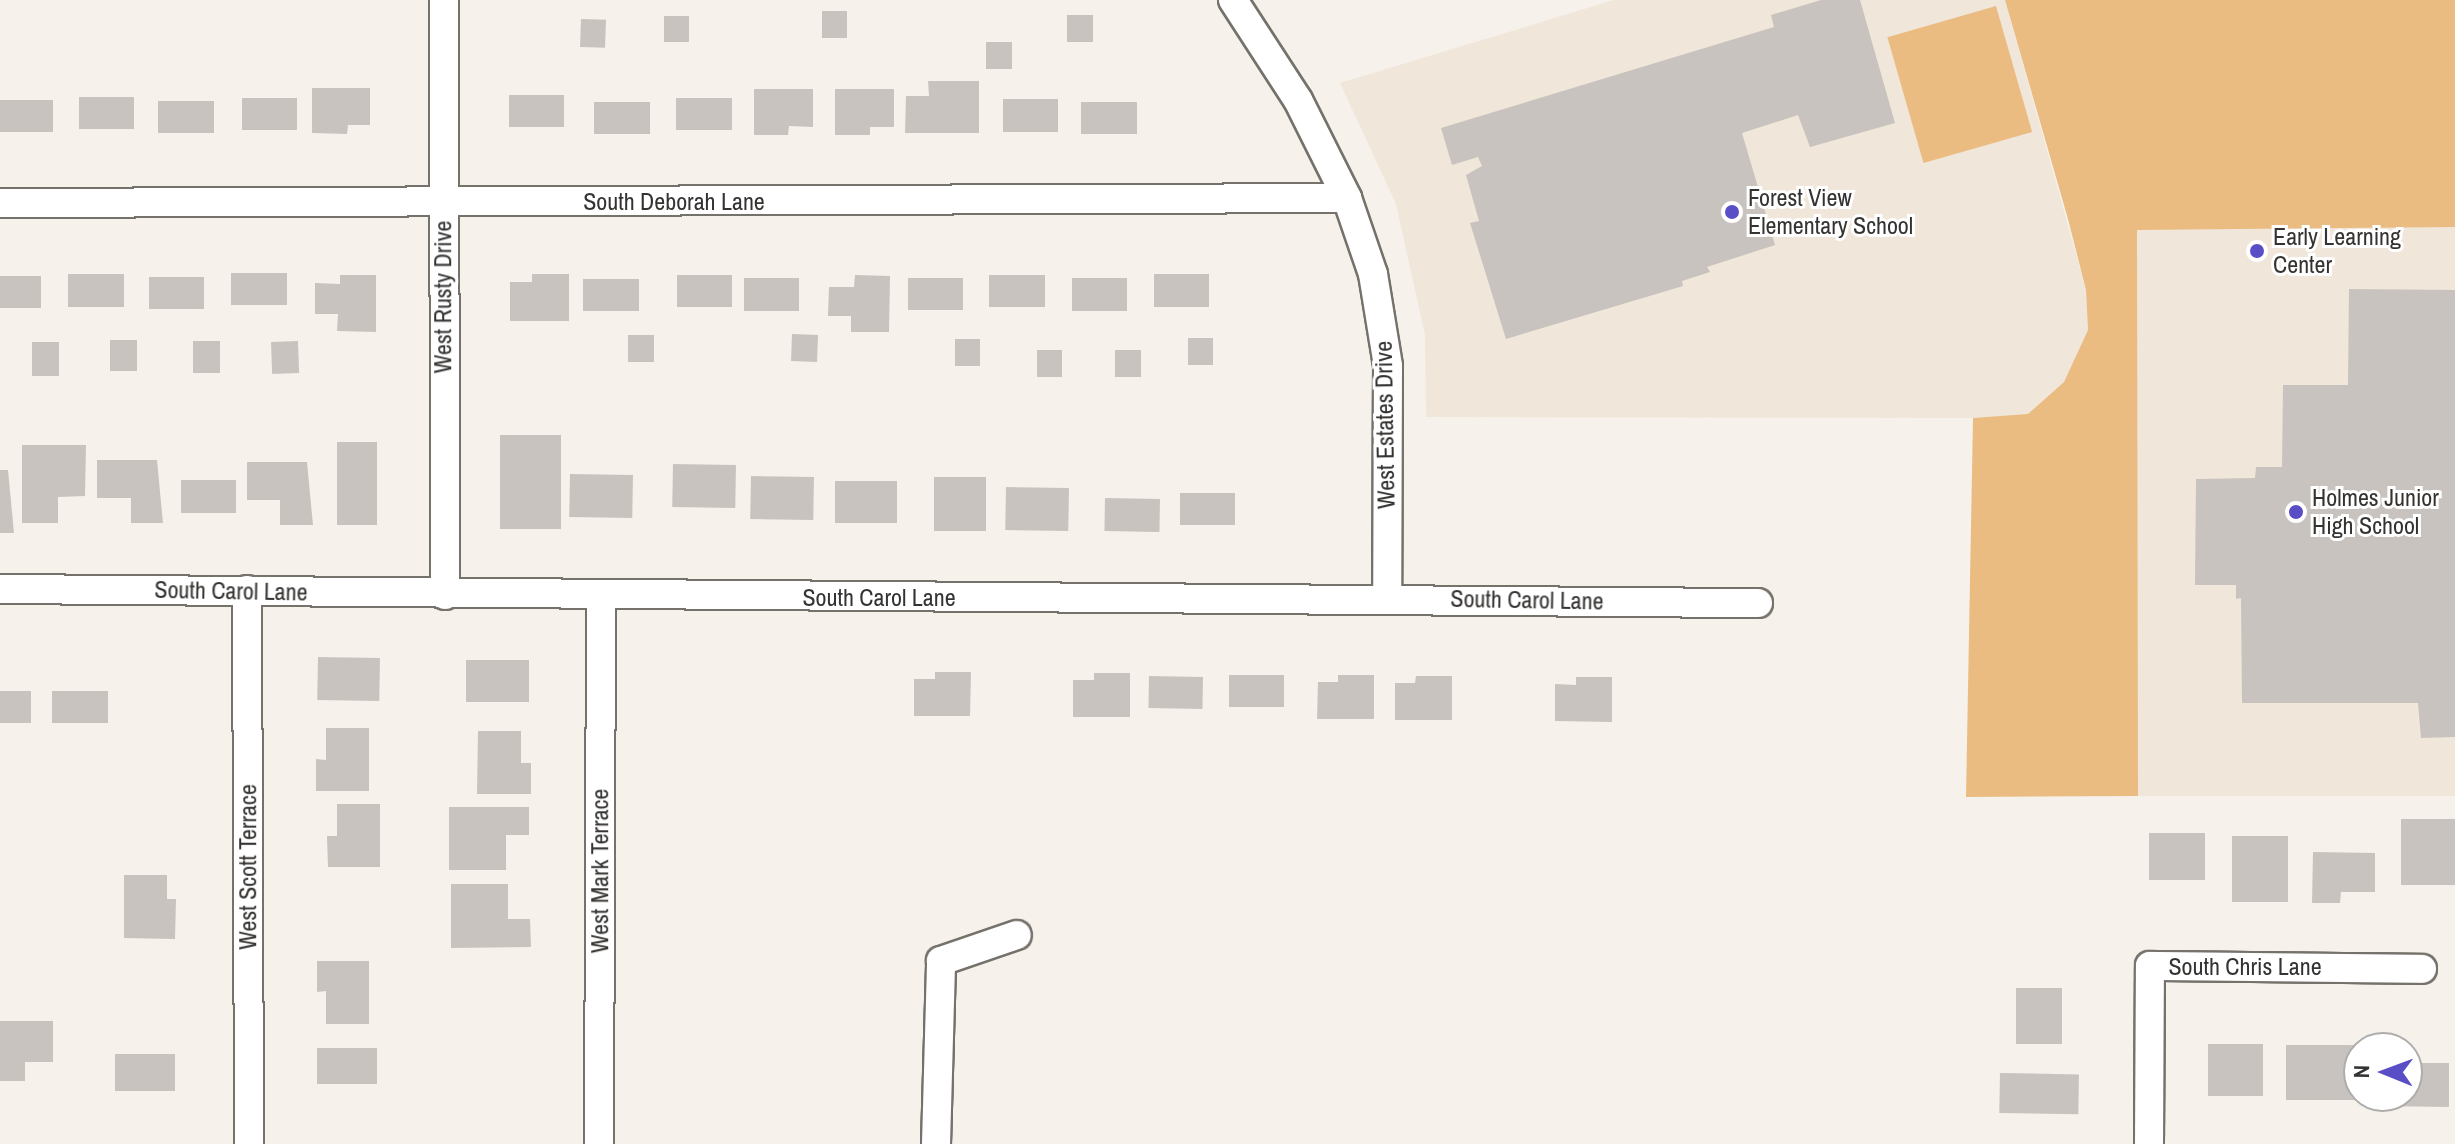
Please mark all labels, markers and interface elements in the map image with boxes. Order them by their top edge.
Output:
place label: Forest View Elementary School [1748,184,1913,240]
street label: South Deborah Lane [583,188,765,216]
marker: Forest View Elementary School [1723,203,1741,221]
street label: West Rusty Drive [429,221,457,373]
place label: Early Learning Center [2273,223,2401,279]
marker: Early Learning Center [2248,242,2266,260]
street label: West Estates Drive [1369,341,1401,509]
place label: Holmes Junior High School [2312,484,2439,540]
marker: Holmes Junior High School [2287,503,2305,521]
street label: South Carol Lane [154,575,308,607]
street label: South Carol Lane [802,584,956,612]
street label: South Carol Lane [1450,584,1604,616]
street label: West Scott Terrace [234,784,262,950]
street label: West Mark Terrace [586,789,614,953]
street label: South Chris Lane [2168,953,2322,981]
north arrow [2343,1032,2423,1112]
text: N [2346,1065,2376,1078]

